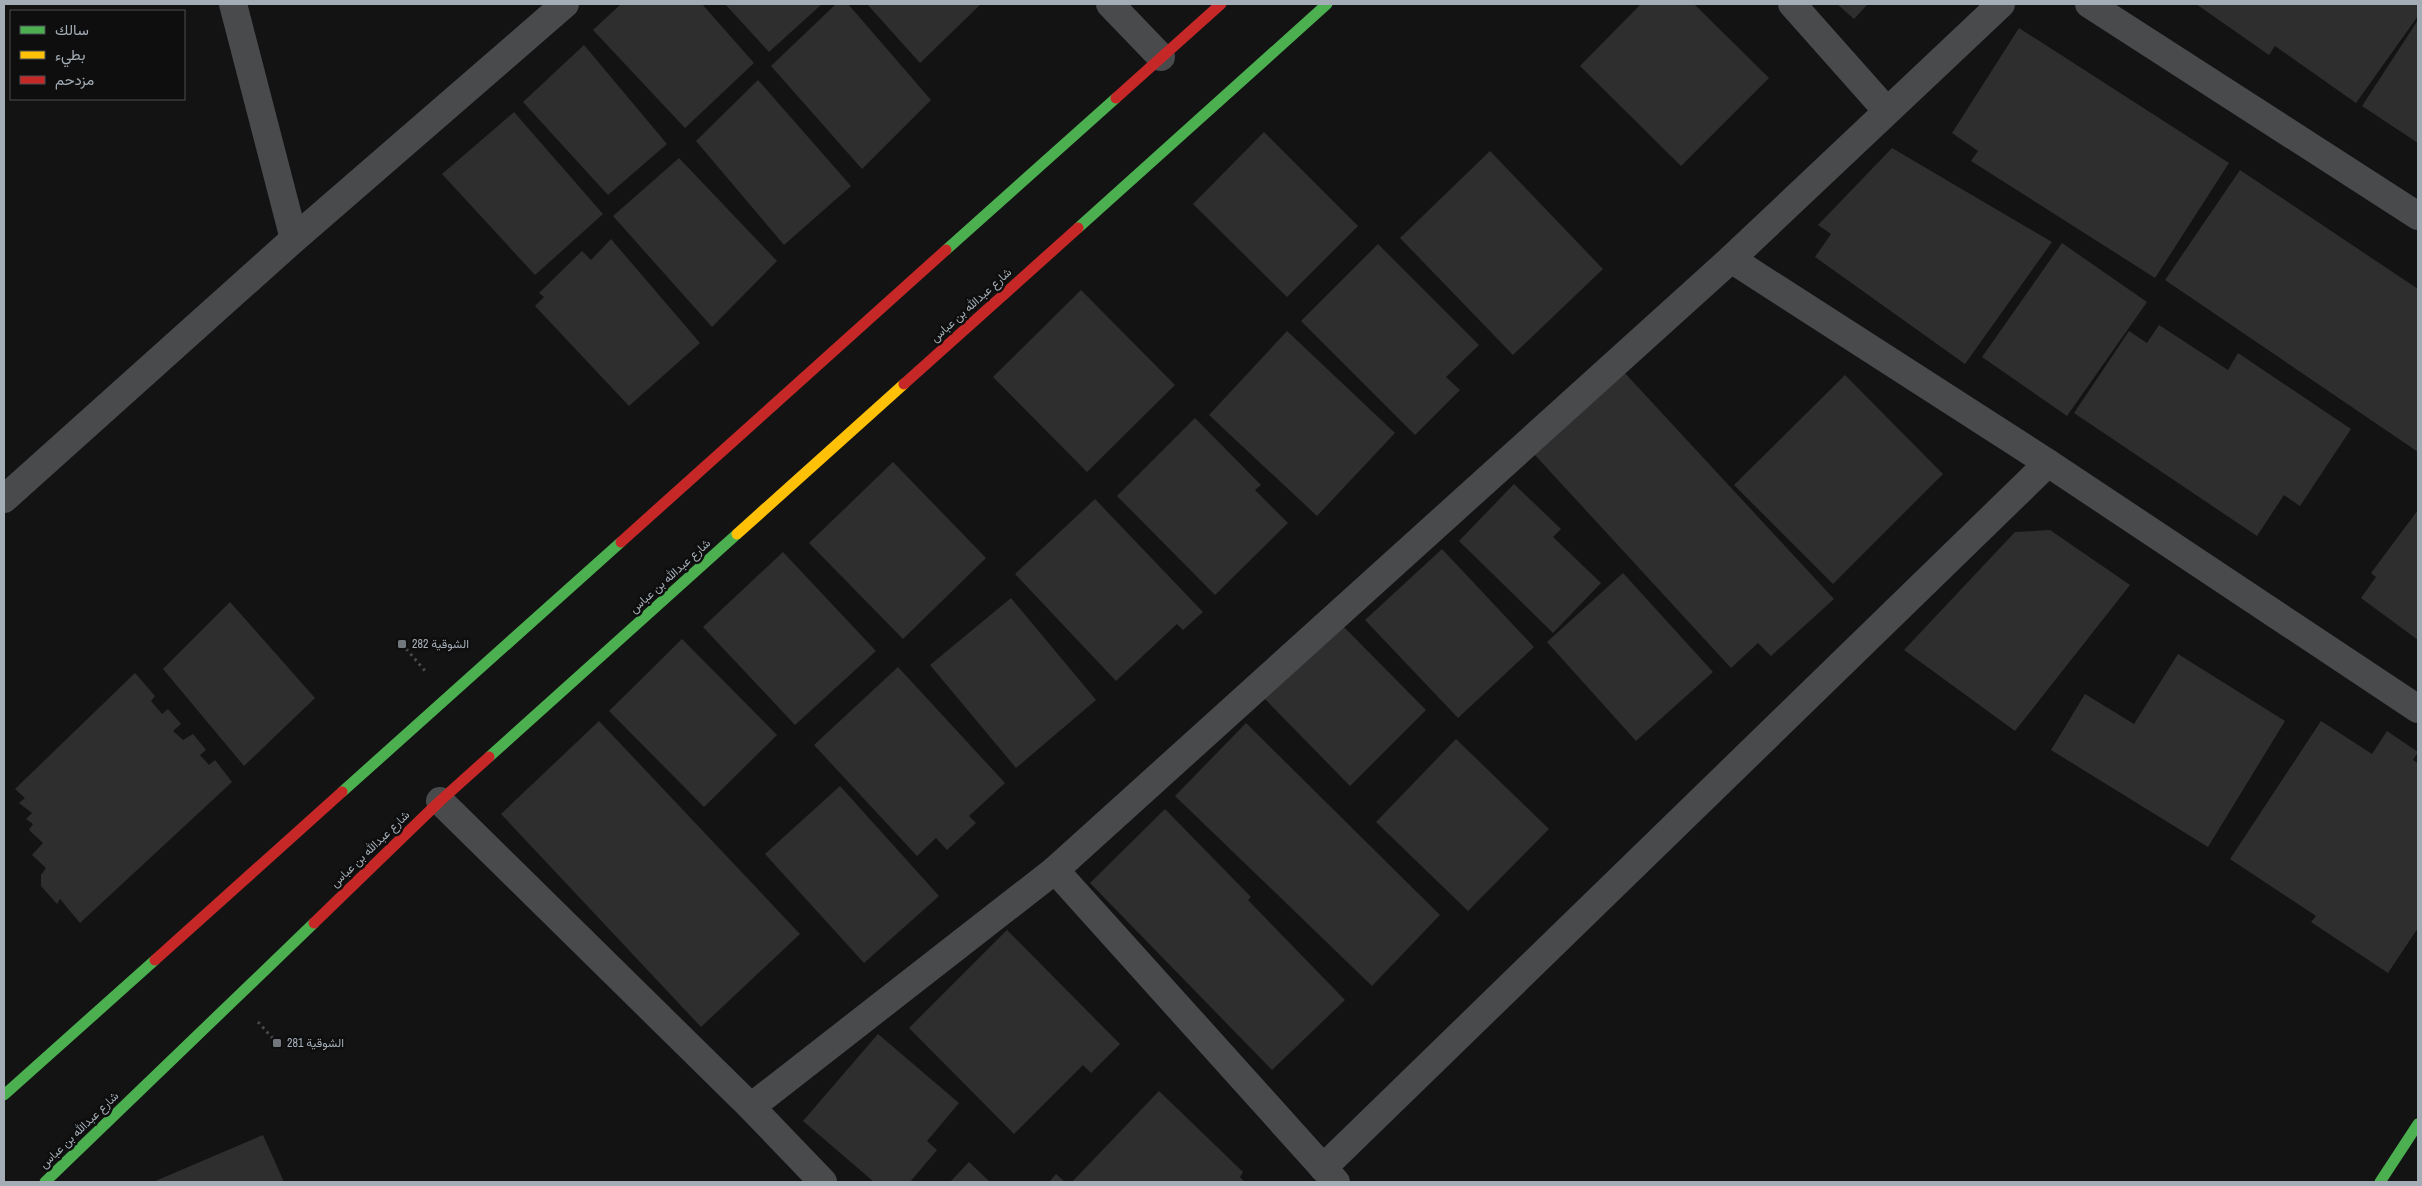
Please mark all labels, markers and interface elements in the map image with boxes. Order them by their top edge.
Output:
legend [10,10,185,100]
text: سالك [55,19,89,40]
text: بطيء [55,44,85,68]
text: مزدحم [55,69,94,90]
street label: شارع عبدالله بن عباس [927,264,1016,347]
street label: شارع عبدالله بن عباس [626,535,715,618]
place label: الشوقية 282 [412,636,469,652]
marker: الشوقية 282 [396,638,408,650]
street label: شارع عبدالله بن عباس [327,807,414,892]
place label: الشوقية 281 [287,1035,344,1051]
marker: الشوقية 281 [271,1037,283,1049]
street label: شارع عبدالله بن عباس [36,1088,123,1173]

